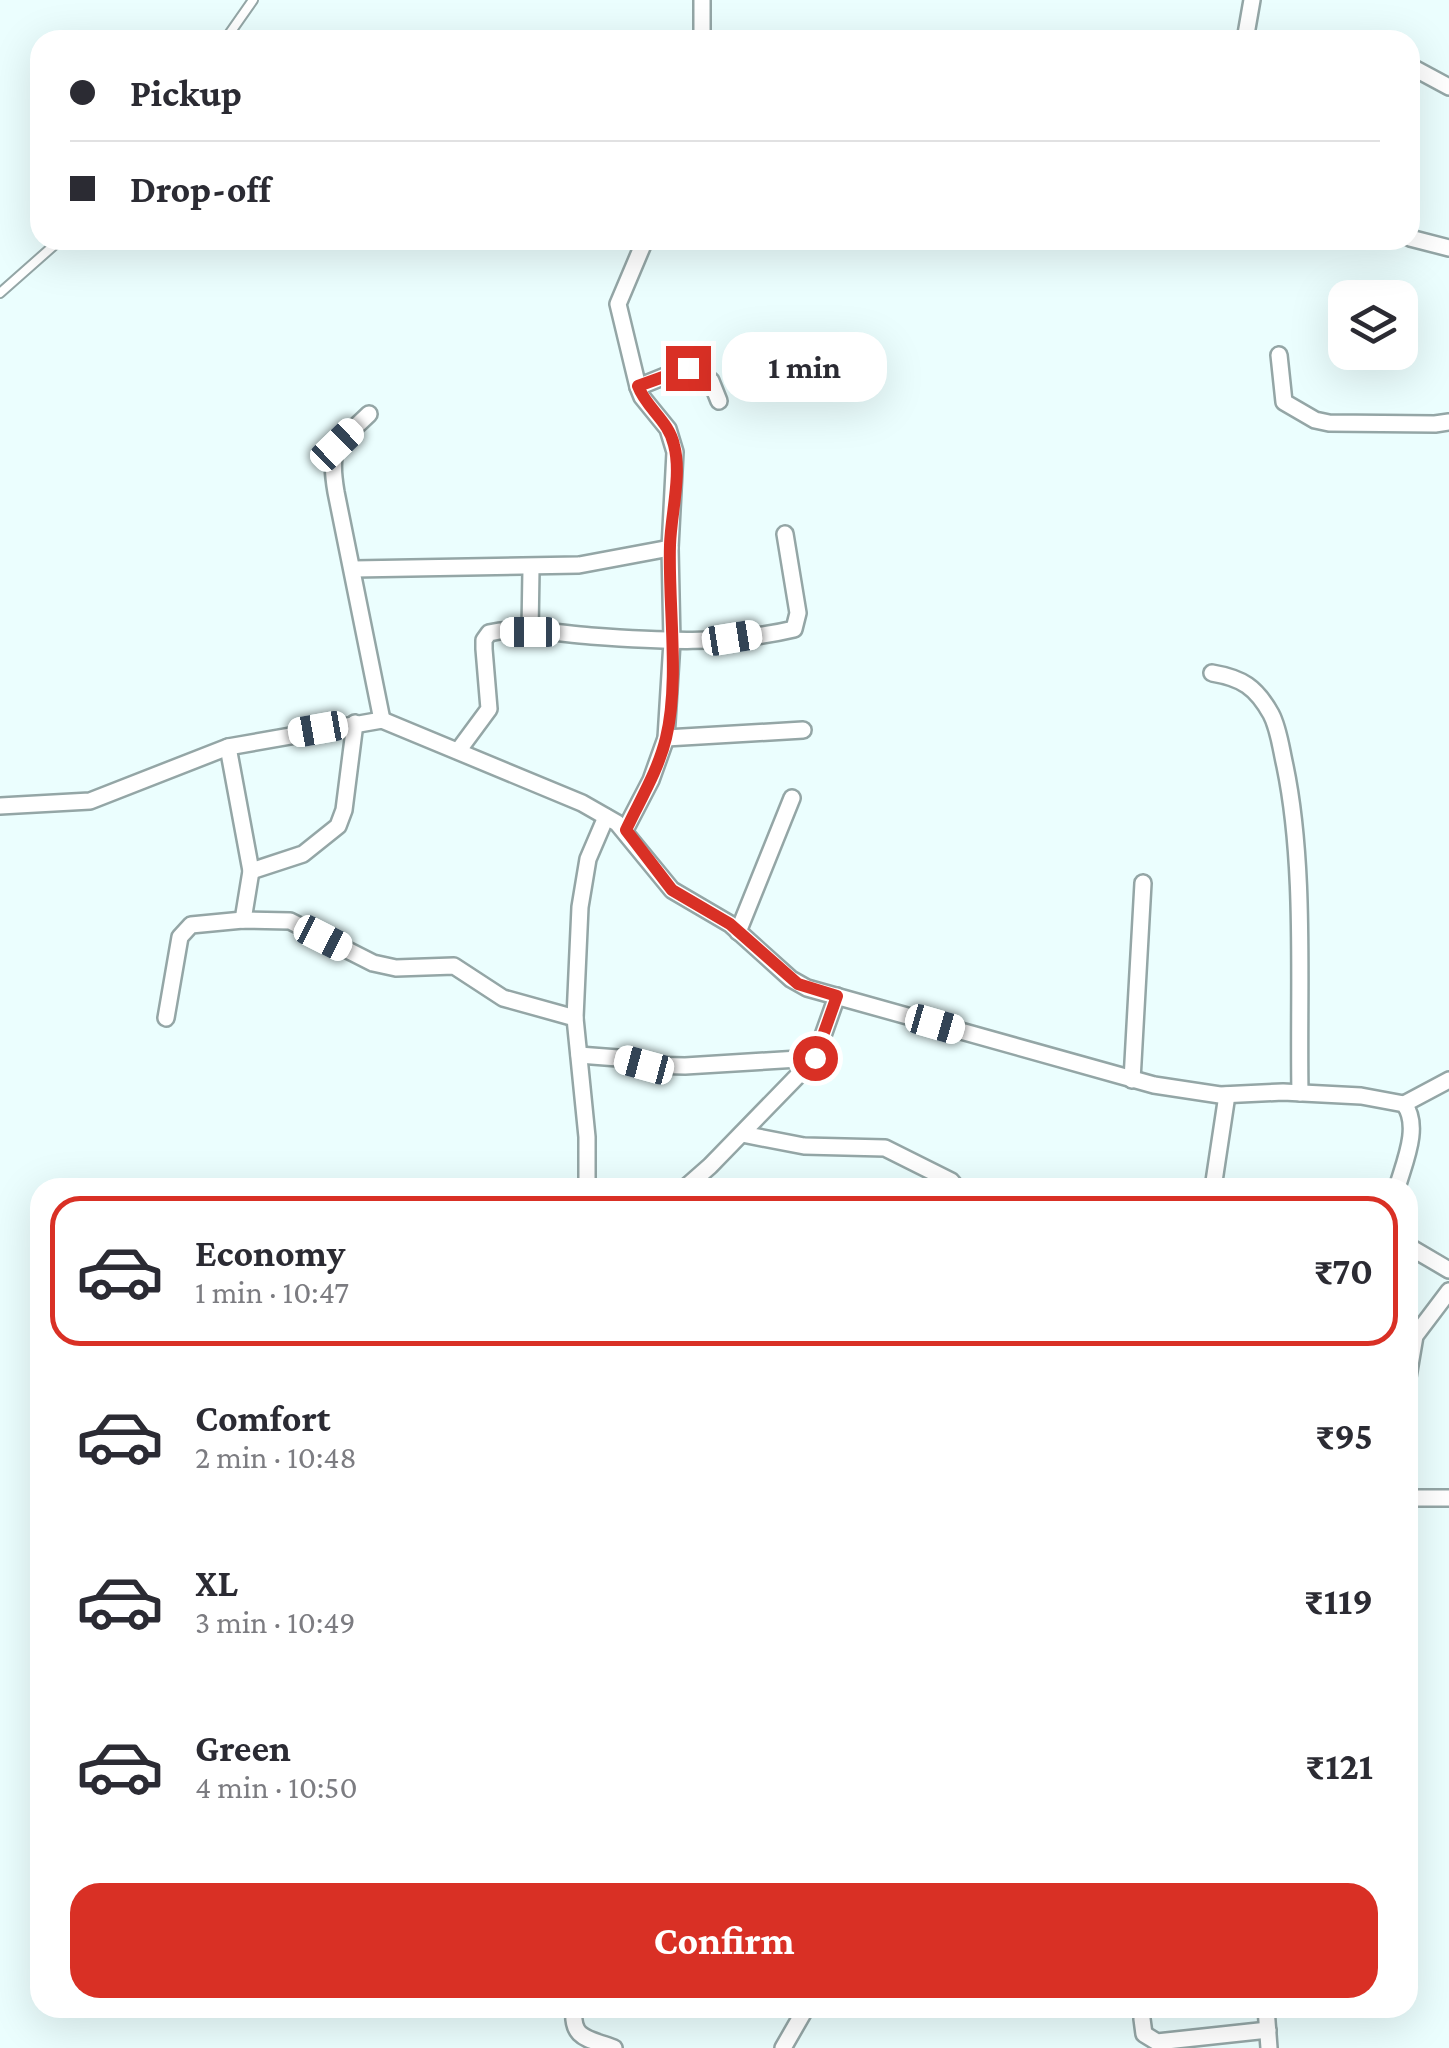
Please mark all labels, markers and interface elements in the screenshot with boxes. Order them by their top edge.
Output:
text: Pickup [130,72,242,114]
text: Drop-off [130,168,271,210]
map controls [1328,280,1418,370]
button: layers [1328,280,1418,370]
callout: 1 min [723,333,888,403]
route end [666,346,711,391]
text: 1 min [768,349,841,385]
car [305,413,369,477]
car [500,617,560,647]
car [700,618,764,658]
car [286,709,350,749]
car [289,911,357,965]
car [902,1001,968,1047]
route start [793,1036,838,1081]
car [611,1043,677,1087]
icon: car [75,1226,165,1316]
text: Economy [195,1232,345,1274]
text: ₹70 [1314,1250,1373,1292]
text: 1 min · 10:47 [195,1274,349,1310]
icon: car [75,1391,165,1481]
text: Comfort [195,1397,331,1439]
text: ₹95 [1315,1415,1373,1457]
text: 2 min · 10:48 [195,1439,357,1475]
icon: car [75,1556,165,1646]
text: XL [195,1562,238,1604]
text: ₹119 [1304,1580,1373,1622]
text: 3 min · 10:49 [195,1604,355,1640]
icon: car [75,1721,165,1811]
text: Green [195,1727,291,1769]
text: ₹121 [1305,1745,1373,1787]
text: 4 min · 10:50 [195,1769,358,1805]
button: Confirm [70,1883,1378,1998]

